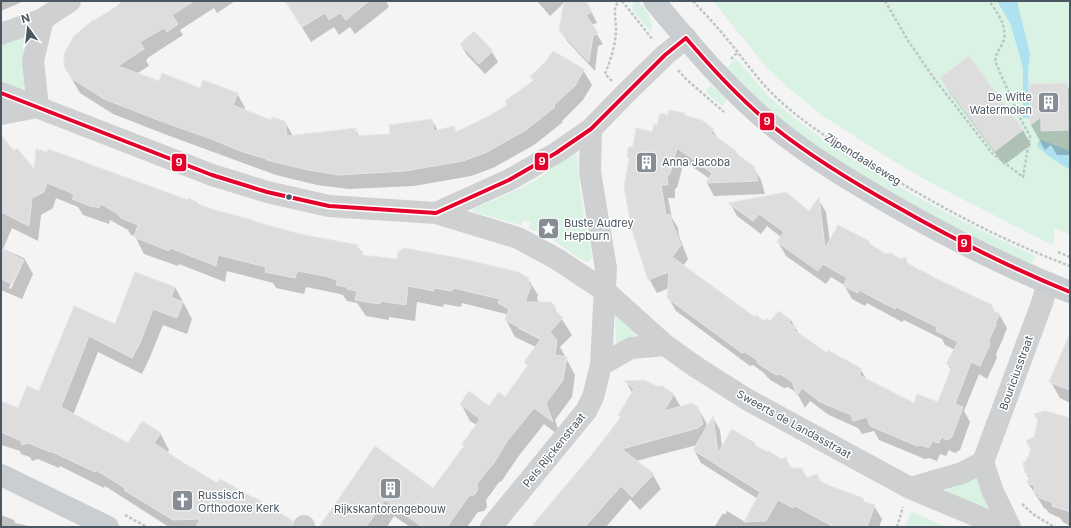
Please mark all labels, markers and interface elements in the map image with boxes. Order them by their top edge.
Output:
north arrow [8,8,48,48]
text: N [20,10,31,26]
place label: De Witte Watermolen [970,90,1032,117]
building icon: De Witte Watermolen [1035,90,1061,116]
line badge: 9 [759,112,775,131]
text: 9 [763,114,771,128]
street label: Zijpendaalseweg [822,130,904,188]
building icon: Anna Jacoba [633,149,659,175]
line badge: 9 [534,152,549,171]
line badge: 9 [171,153,187,172]
text: 9 [538,154,546,168]
text: 9 [175,155,183,169]
place label: Anna Jacoba [662,155,730,169]
unlabelled marker [284,192,294,202]
place icon: Buste Audrey Hepburn [535,216,561,242]
place label: Buste Audrey Hepburn [564,216,634,243]
line badge: 9 [957,234,972,253]
text: 9 [960,236,968,250]
street label: Bouriciusstraat [996,334,1036,412]
street label: Sweerts de Landasstraat [734,387,854,462]
street label: Pels Rijckenstraat [520,410,589,490]
building icon: Rijkskantorengebouw [377,476,403,502]
church icon: Russisch Orthodoxe Kerk [170,488,196,514]
place label: Russisch Orthodoxe Kerk [198,488,280,515]
place label: Rijkskantorengebouw [334,502,446,516]

